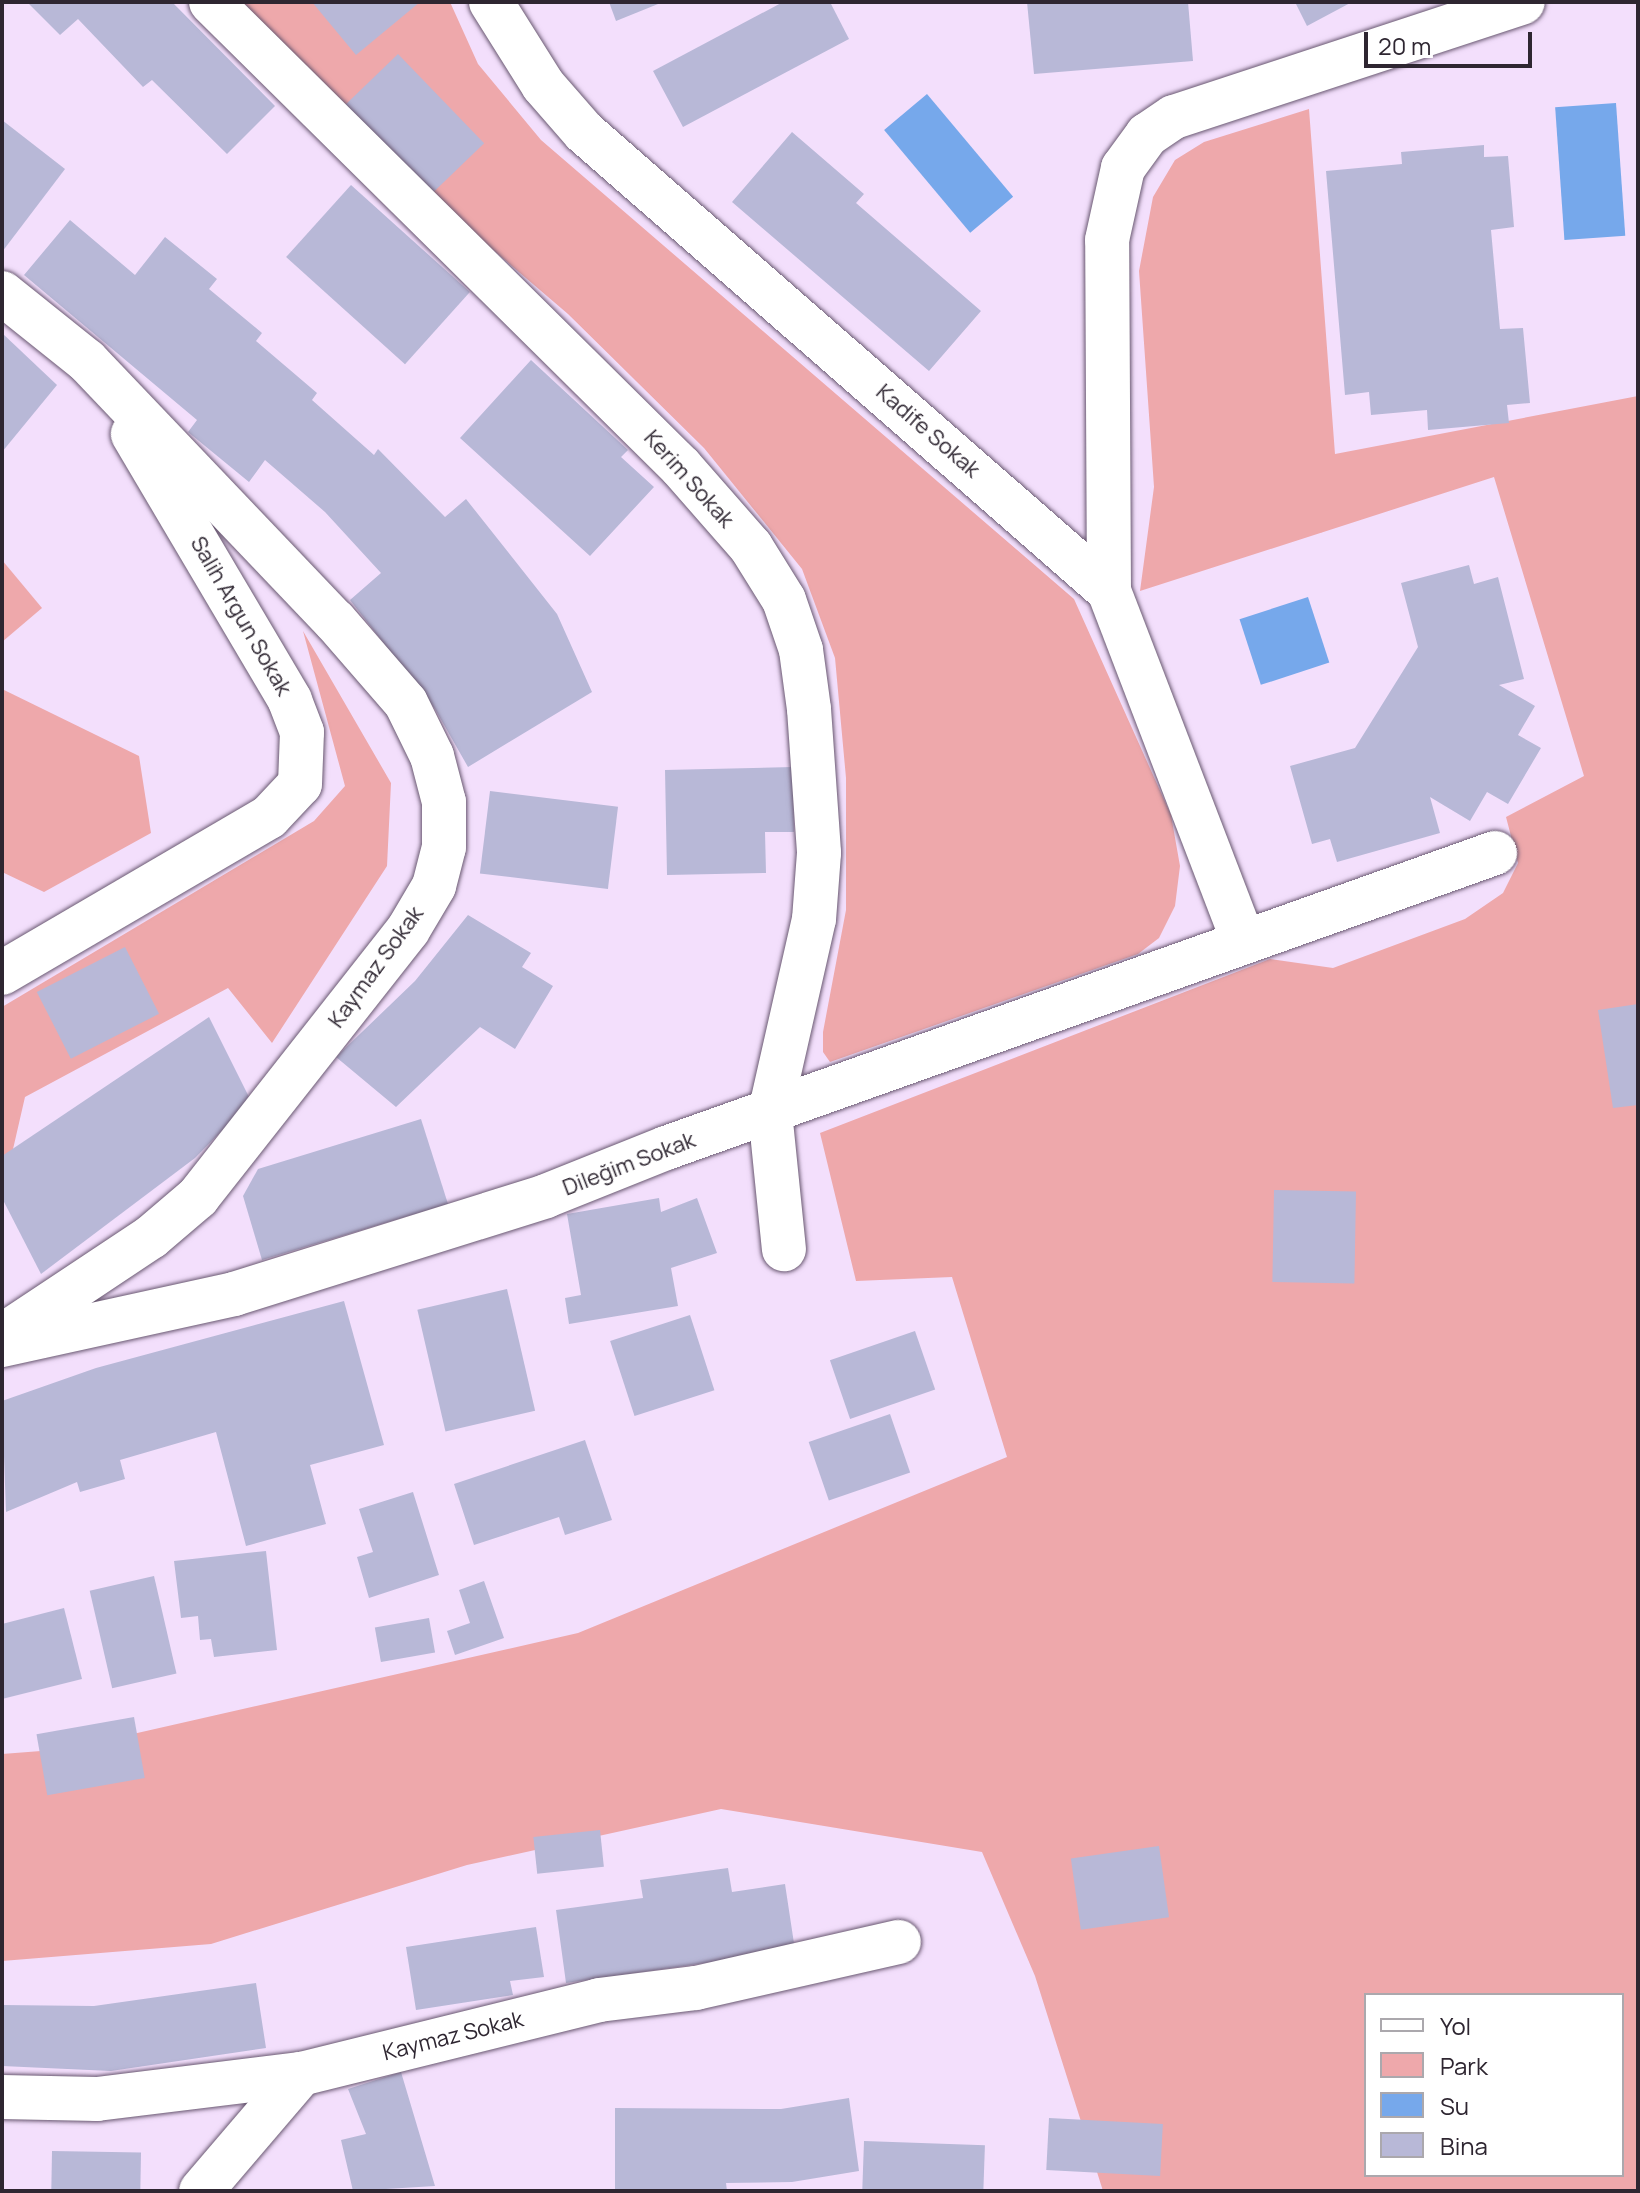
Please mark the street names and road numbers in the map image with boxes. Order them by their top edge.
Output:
street label: Kadife Sokak [871,379,985,483]
street label: Kerim Sokak [638,425,740,533]
street label: Salih Argun Sokak [185,532,297,700]
street label: Kaymaz Sokak [323,901,429,1033]
street label: Dileğim Sokak [559,1127,699,1201]
street label: Kaymaz Sokak [380,2006,526,2066]

